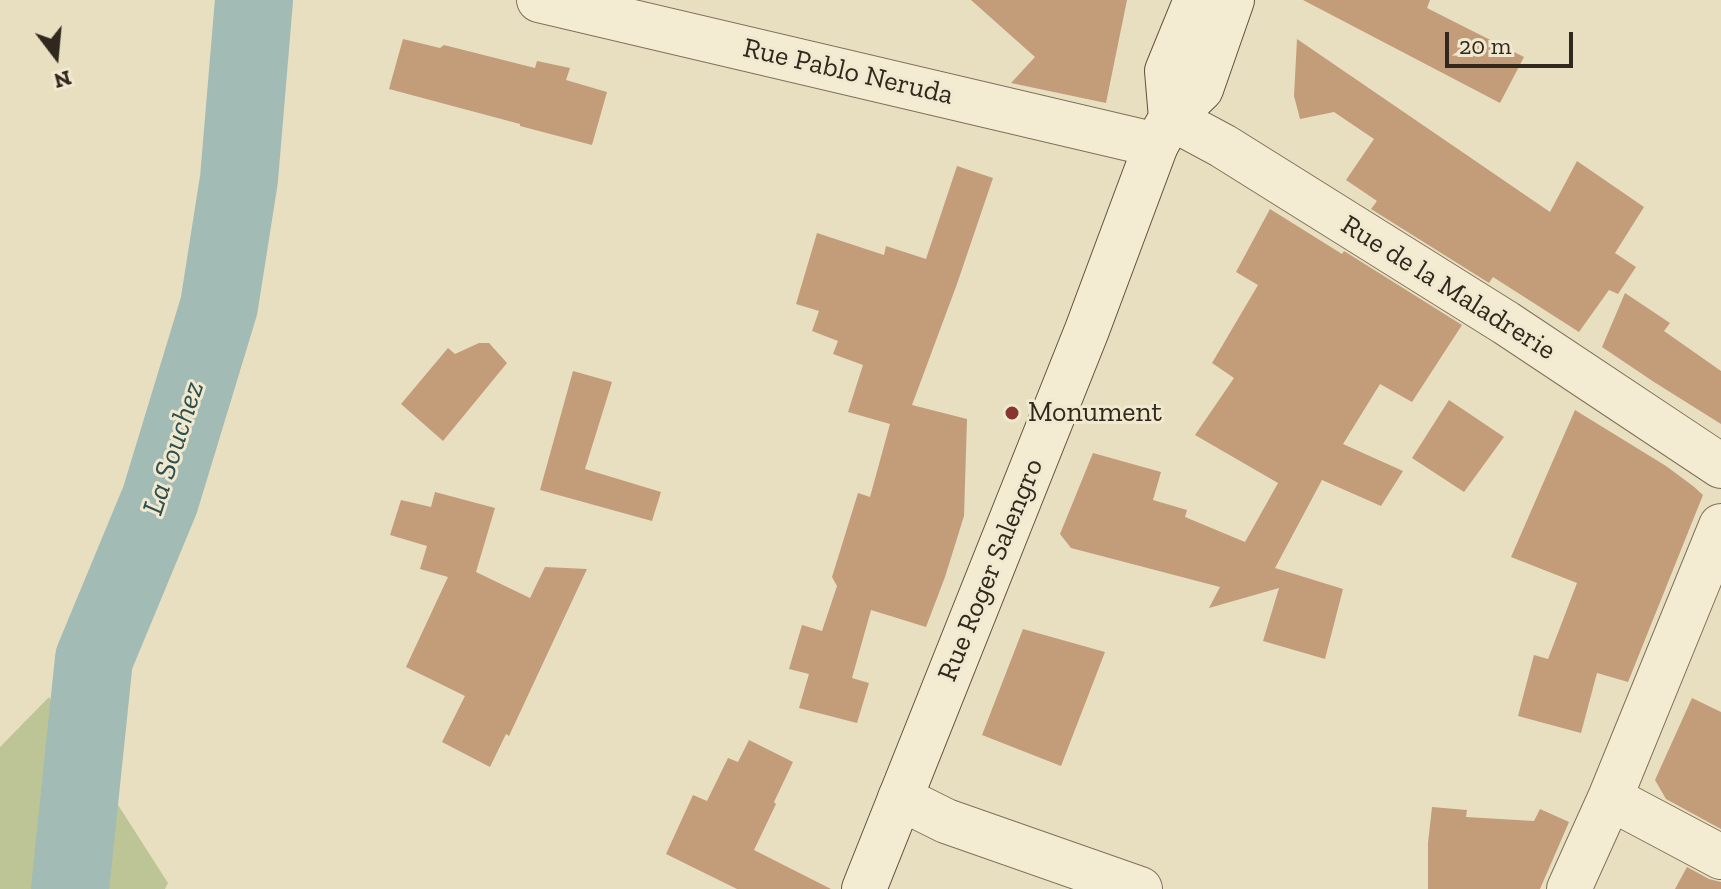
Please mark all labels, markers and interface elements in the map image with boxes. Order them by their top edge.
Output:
north arrow [16,16,96,96]
scale bar [1449,16,1577,66]
street label: Rue Pablo Neruda [740,31,956,113]
text: 20 m [1459,31,1511,60]
text: N [51,64,75,95]
street label: Rue de la Maladrerie [1334,208,1562,368]
water label: La Souchez [136,377,212,519]
place label: Monument [1028,396,1162,430]
marker: Monument [1003,404,1021,422]
street label: Rue Roger Salengro [931,454,1051,686]

